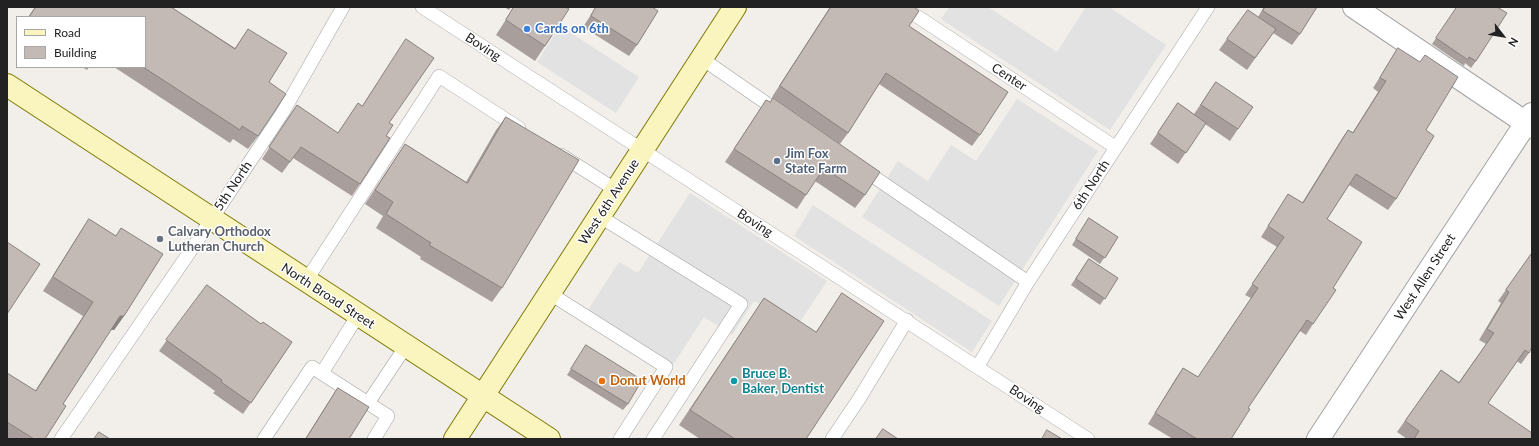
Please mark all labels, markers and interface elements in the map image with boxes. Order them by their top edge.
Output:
legend [16,16,146,68]
north arrow [1483,16,1523,56]
place label: Cards on 6th [535,21,609,37]
marker: Cards on 6th [522,24,532,34]
text: Road [54,25,81,40]
street label: Boving [462,30,504,64]
text: N [1506,35,1521,49]
text: Building [54,45,97,60]
street label: Center [988,60,1030,94]
place label: Jim Fox State Farm [785,146,847,177]
street label: West 6th Avenue [575,156,643,248]
marker: Jim Fox State Farm [772,156,782,166]
street label: 6th North [1069,157,1113,213]
street label: 5th North [211,158,255,214]
street label: Boving [734,206,776,240]
place label: Calvary Orthodox Lutheran Church [168,224,271,255]
street label: West Allen Street [1391,231,1459,323]
marker: Calvary Orthodox Lutheran Church [155,234,165,244]
street label: North Broad Street [278,260,378,332]
place label: Bruce B. Baker, Dentist [742,366,824,397]
place label: Donut World [610,373,686,389]
marker: Donut World [597,376,607,386]
marker: Bruce B. Baker, Dentist [729,376,739,386]
street label: Boving [1006,382,1048,416]

